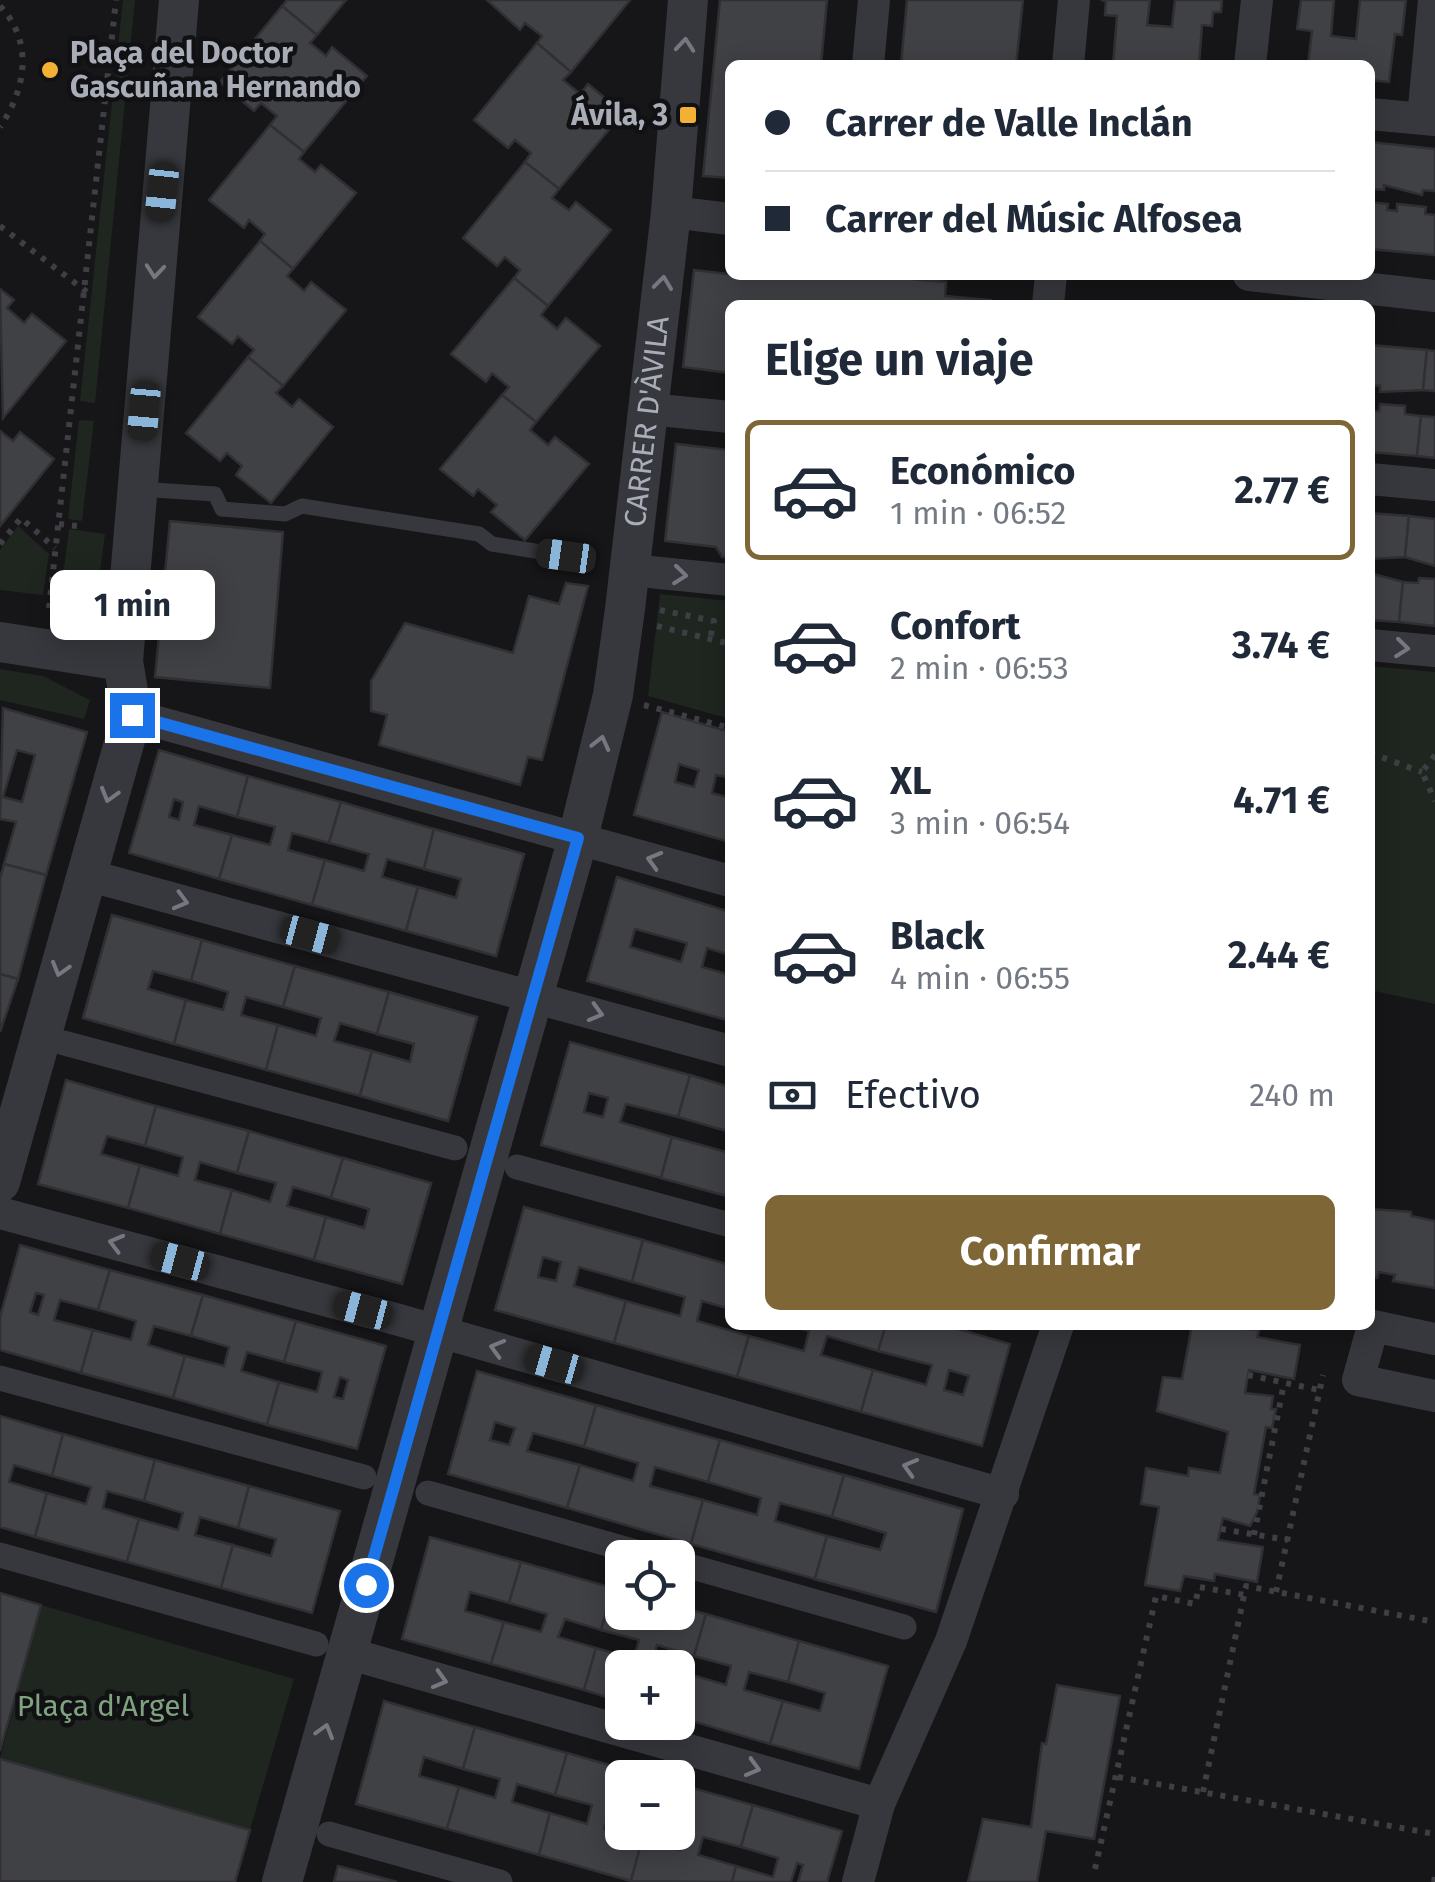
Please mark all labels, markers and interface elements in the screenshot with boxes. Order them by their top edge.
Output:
place label: Plaça del Doctor Gascuñana Hernando [70,35,361,105]
one-way arrow [673,37,695,53]
marker: Plaça del Doctor Gascuñana Hernando [39,59,61,81]
place label: Ávila, 3 [570,94,668,133]
text: Carrer de Valle Inclán [825,100,1193,146]
marker: Ávila, 3 [677,104,699,126]
car [144,161,180,223]
text: Carrer del Músic Alfosea [825,196,1243,242]
one-way arrow [145,263,167,279]
one-way arrow [652,274,673,290]
street label: CARRER D'ÀVILA [617,313,677,529]
text: Elige un viaje [765,333,1033,387]
car [126,380,162,442]
icon: car [770,445,860,535]
text: Económico [890,448,1075,494]
text: 2.77 € [1234,467,1330,513]
text: 1 min · 06:52 [890,494,1066,532]
car [534,537,598,575]
one-way arrow [672,564,688,585]
callout: 1 min [49,570,214,640]
text: 1 min [94,586,171,624]
icon: car [770,600,860,690]
text: Confort [890,603,1020,649]
text: 3.74 € [1232,622,1330,668]
one-way arrow [1395,637,1411,659]
text: 2 min · 06:53 [890,649,1069,687]
route end [110,693,155,738]
one-way arrow [590,735,611,752]
icon: car [770,755,860,845]
text: XL [890,758,932,804]
text: 4.71 € [1233,777,1330,823]
one-way arrow [100,786,121,803]
text: 3 min · 06:54 [890,804,1070,842]
one-way arrow [646,850,663,871]
one-way arrow [172,890,189,911]
icon: car [770,910,860,1000]
car [277,913,343,957]
text: Black [890,913,985,959]
text: 2.44 € [1228,932,1330,978]
text: 4 min · 06:55 [890,959,1070,997]
one-way arrow [51,960,72,977]
one-way arrow [587,1001,604,1022]
icon: cash [765,1068,820,1123]
text: Efectivo [845,1072,981,1118]
text: 240 m [1249,1076,1335,1114]
button: Confirmar [765,1195,1335,1310]
one-way arrow [108,1234,125,1255]
car [147,1239,213,1283]
car [330,1288,396,1332]
one-way arrow [489,1339,506,1360]
car [521,1341,587,1387]
one-way arrow [902,1458,919,1479]
map controls [605,1540,695,1850]
button: locate [605,1540,695,1630]
route start [344,1563,389,1608]
button: + [605,1650,695,1740]
one-way arrow [431,1668,449,1689]
park label: Plaça d'Argel [17,1688,190,1724]
one-way arrow [313,1723,334,1741]
one-way arrow [744,1757,761,1778]
button: − [605,1760,695,1850]

